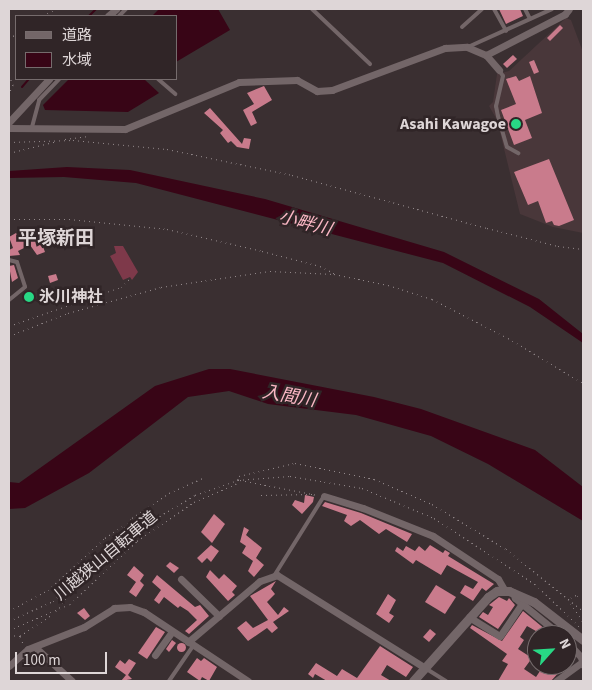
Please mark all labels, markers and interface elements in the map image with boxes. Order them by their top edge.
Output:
legend [15,15,178,80]
text: 道路 [62,25,92,46]
text: 水域 [62,50,92,71]
place label: Asahi Kawagoe [400,114,506,134]
marker: Asahi Kawagoe [510,118,522,130]
water label: 小畔川 [276,207,334,241]
district label: 平塚新田 [18,228,94,250]
place label: 氷川神社 [39,287,103,307]
marker: 氷川神社 [23,291,35,303]
water label: 入間川 [261,382,317,412]
street label: 川越狭山自転車道 [51,508,161,604]
north arrow [527,625,577,675]
text: N [554,635,576,652]
scale bar [18,642,110,674]
text: 100 m [23,650,61,671]

